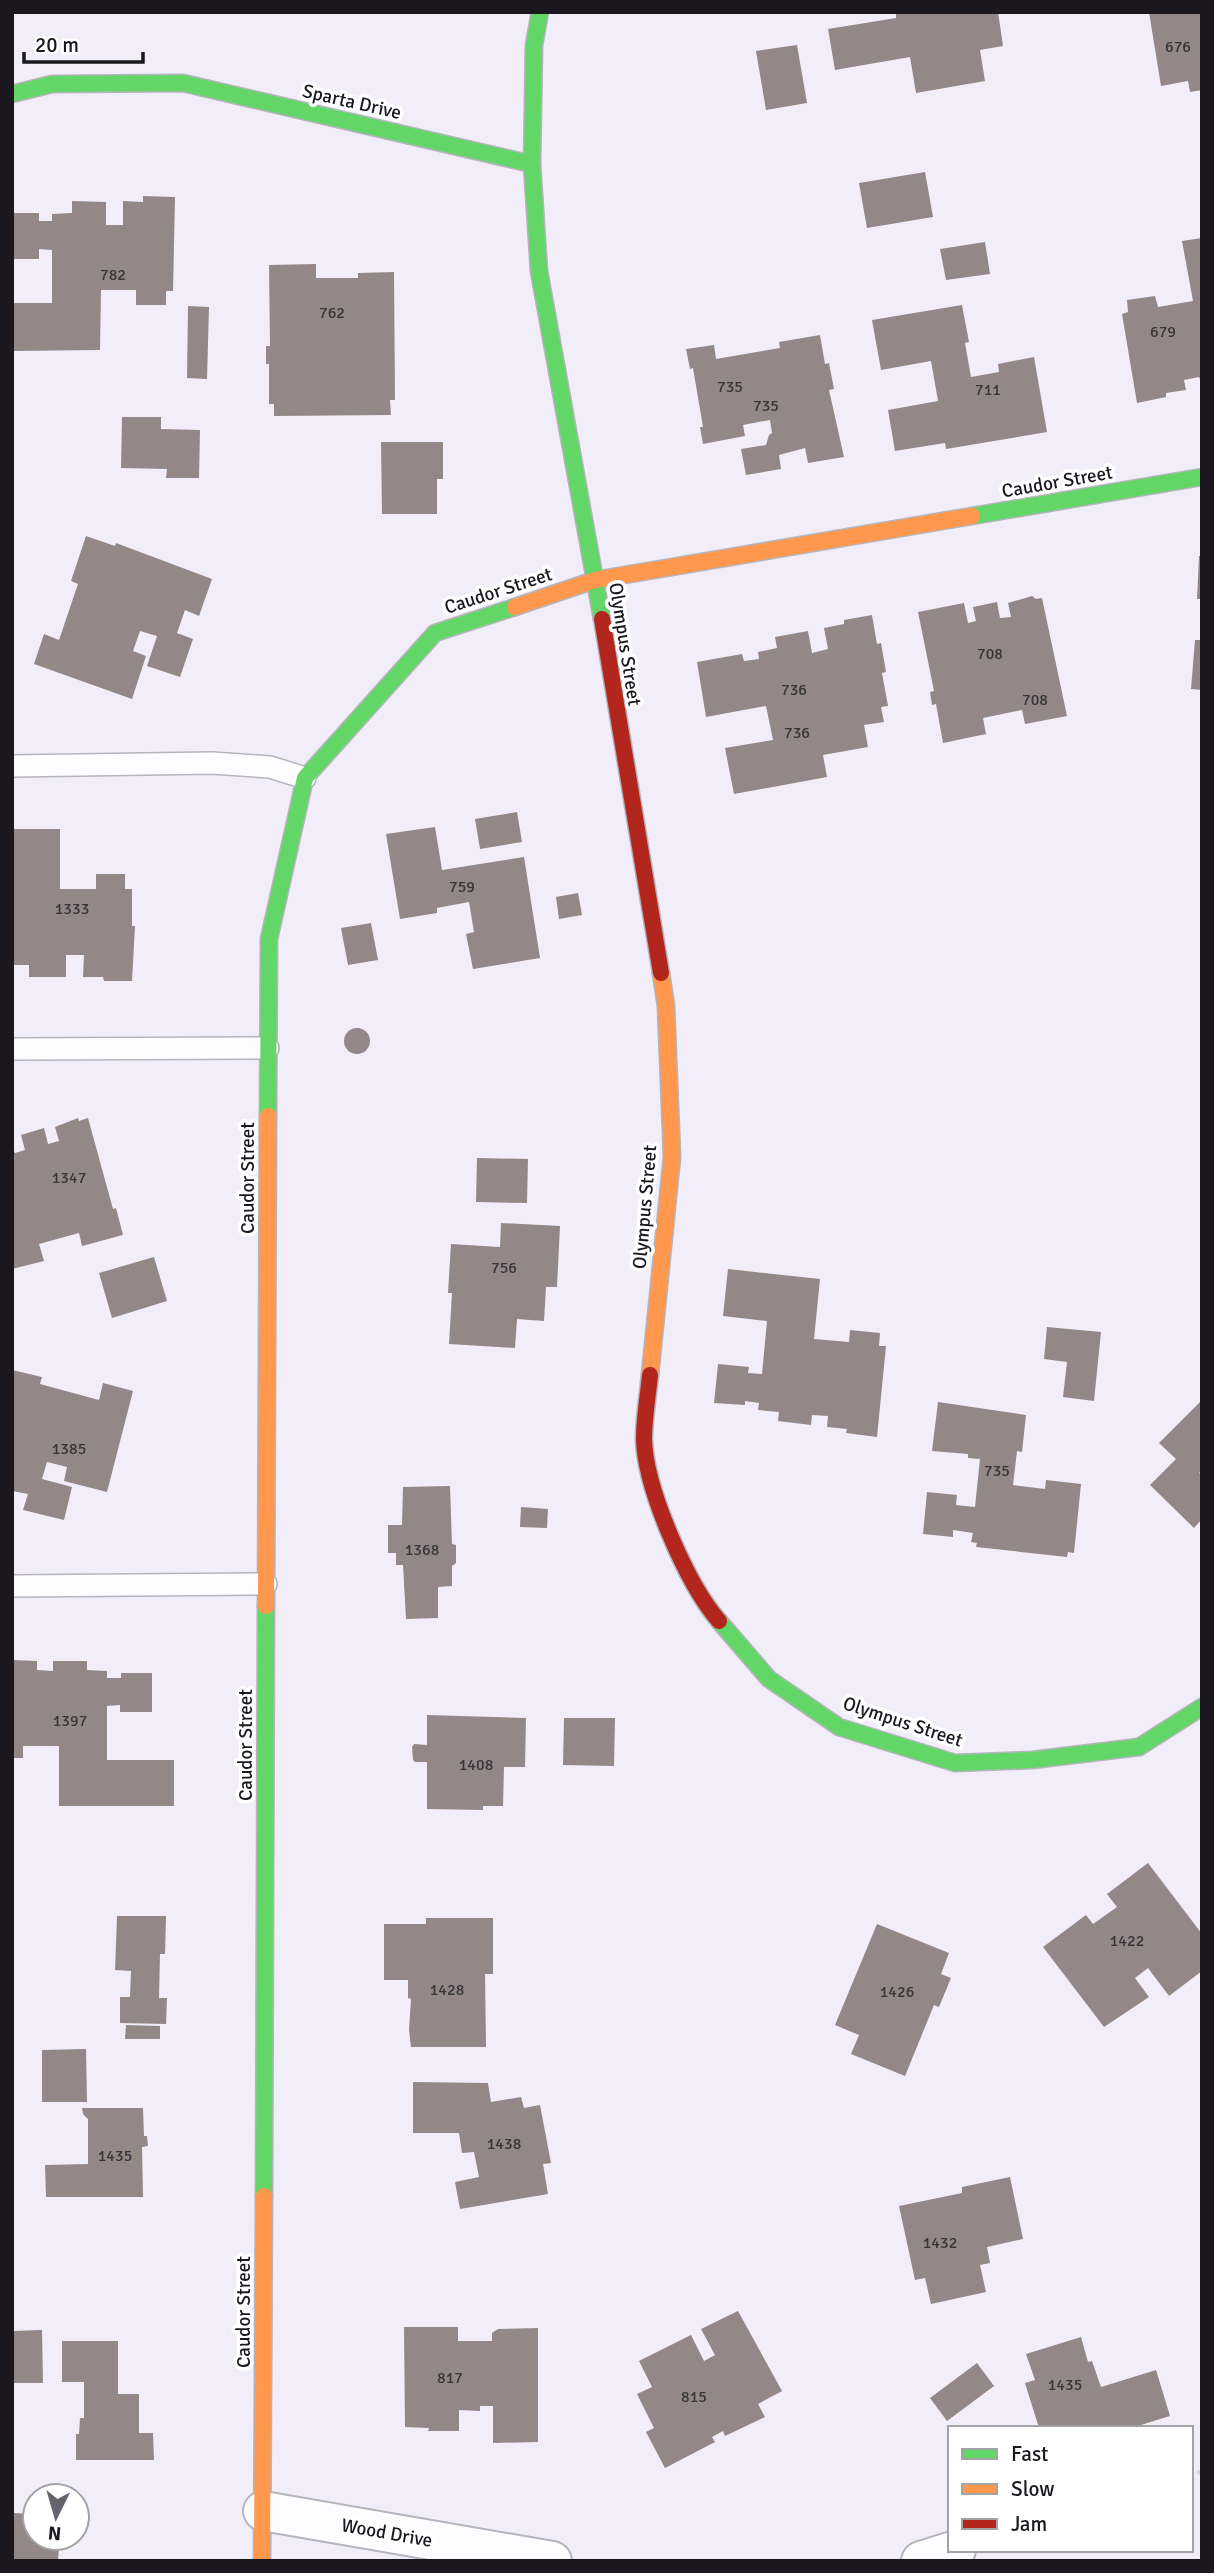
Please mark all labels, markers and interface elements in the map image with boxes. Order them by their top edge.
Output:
scale bar [24,21,144,65]
text: 20 m [35,32,79,58]
house number: 676 [1165,37,1191,57]
street label: Sparta Drive [300,79,403,125]
house number: 782 [100,265,126,285]
house number: 762 [319,303,345,323]
house number: 679 [1150,322,1176,342]
house number: 735 [717,377,743,397]
house number: 711 [975,380,1001,400]
house number: 735 [753,396,779,416]
street label: Caudor Street [1000,460,1115,504]
street label: Caudor Street [441,562,556,620]
street label: Olympus Street [603,581,647,708]
house number: 708 [977,644,1003,664]
house number: 736 [781,680,807,700]
house number: 708 [1022,690,1048,710]
house number: 736 [784,723,810,743]
house number: 759 [449,877,475,897]
house number: 1333 [55,899,89,919]
street label: Caudor Street [236,1122,260,1234]
street label: Olympus Street [628,1144,662,1270]
house number: 1347 [52,1168,86,1188]
house number: 756 [491,1258,517,1278]
house number: 1385 [52,1439,86,1459]
house number: 735 [984,1461,1010,1481]
house number: 1368 [405,1540,439,1560]
street label: Caudor Street [234,1689,258,1801]
street label: Olympus Street [840,1691,966,1753]
house number: 1397 [53,1711,87,1731]
house number: 1408 [459,1755,493,1775]
house number: 1422 [1110,1931,1144,1951]
house number: 1428 [430,1980,464,2000]
house number: 1426 [880,1982,914,2002]
house number: 1438 [487,2134,521,2154]
house number: 1435 [98,2146,132,2166]
house number: 1432 [923,2233,957,2253]
street label: Caudor Street [232,2256,256,2368]
house number: 817 [437,2368,463,2388]
house number: 1435 [1048,2375,1082,2395]
house number: 815 [681,2387,707,2407]
legend [948,2426,1193,2552]
text: Fast [1011,2441,1048,2467]
text: Slow [1011,2476,1055,2502]
north arrow [21,2482,91,2552]
text: Jam [1011,2511,1047,2537]
street label: Wood Drive [339,2513,434,2553]
text: N [47,2520,62,2545]

